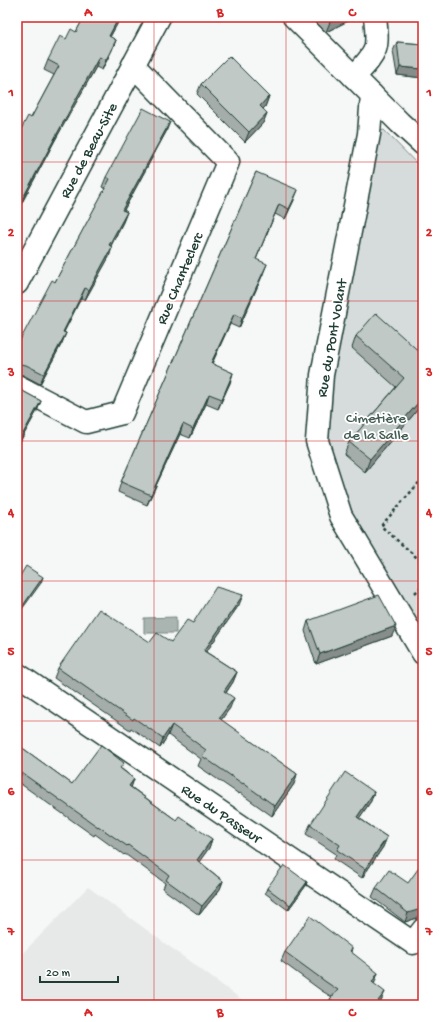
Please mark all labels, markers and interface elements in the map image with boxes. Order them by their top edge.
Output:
text: A [83,6,93,21]
text: B [216,6,225,21]
text: C [347,6,357,21]
text: 1 [7,86,14,101]
text: 1 [425,86,432,101]
street label: Rue de Beau-Site [57,100,123,202]
text: 2 [8,226,15,241]
text: 2 [426,226,433,241]
street label: Rue Chanteclerc [153,229,209,328]
street label: Rue du Pont Volant [314,276,353,399]
text: 3 [7,366,15,381]
text: 3 [425,366,433,381]
park label: Cimetière de la Salle [344,410,409,445]
text: 4 [7,506,15,521]
text: 4 [425,506,433,521]
text: 5 [8,645,15,660]
text: 5 [426,645,433,660]
street label: Rue du Passeur [177,781,266,849]
text: 6 [8,785,15,800]
text: 6 [426,785,433,800]
text: 7 [7,925,16,940]
text: 7 [425,925,434,940]
scale bar [40,958,118,984]
text: 20 m [46,967,71,981]
text: A [83,1006,93,1021]
text: B [216,1006,225,1021]
text: C [347,1006,357,1021]

